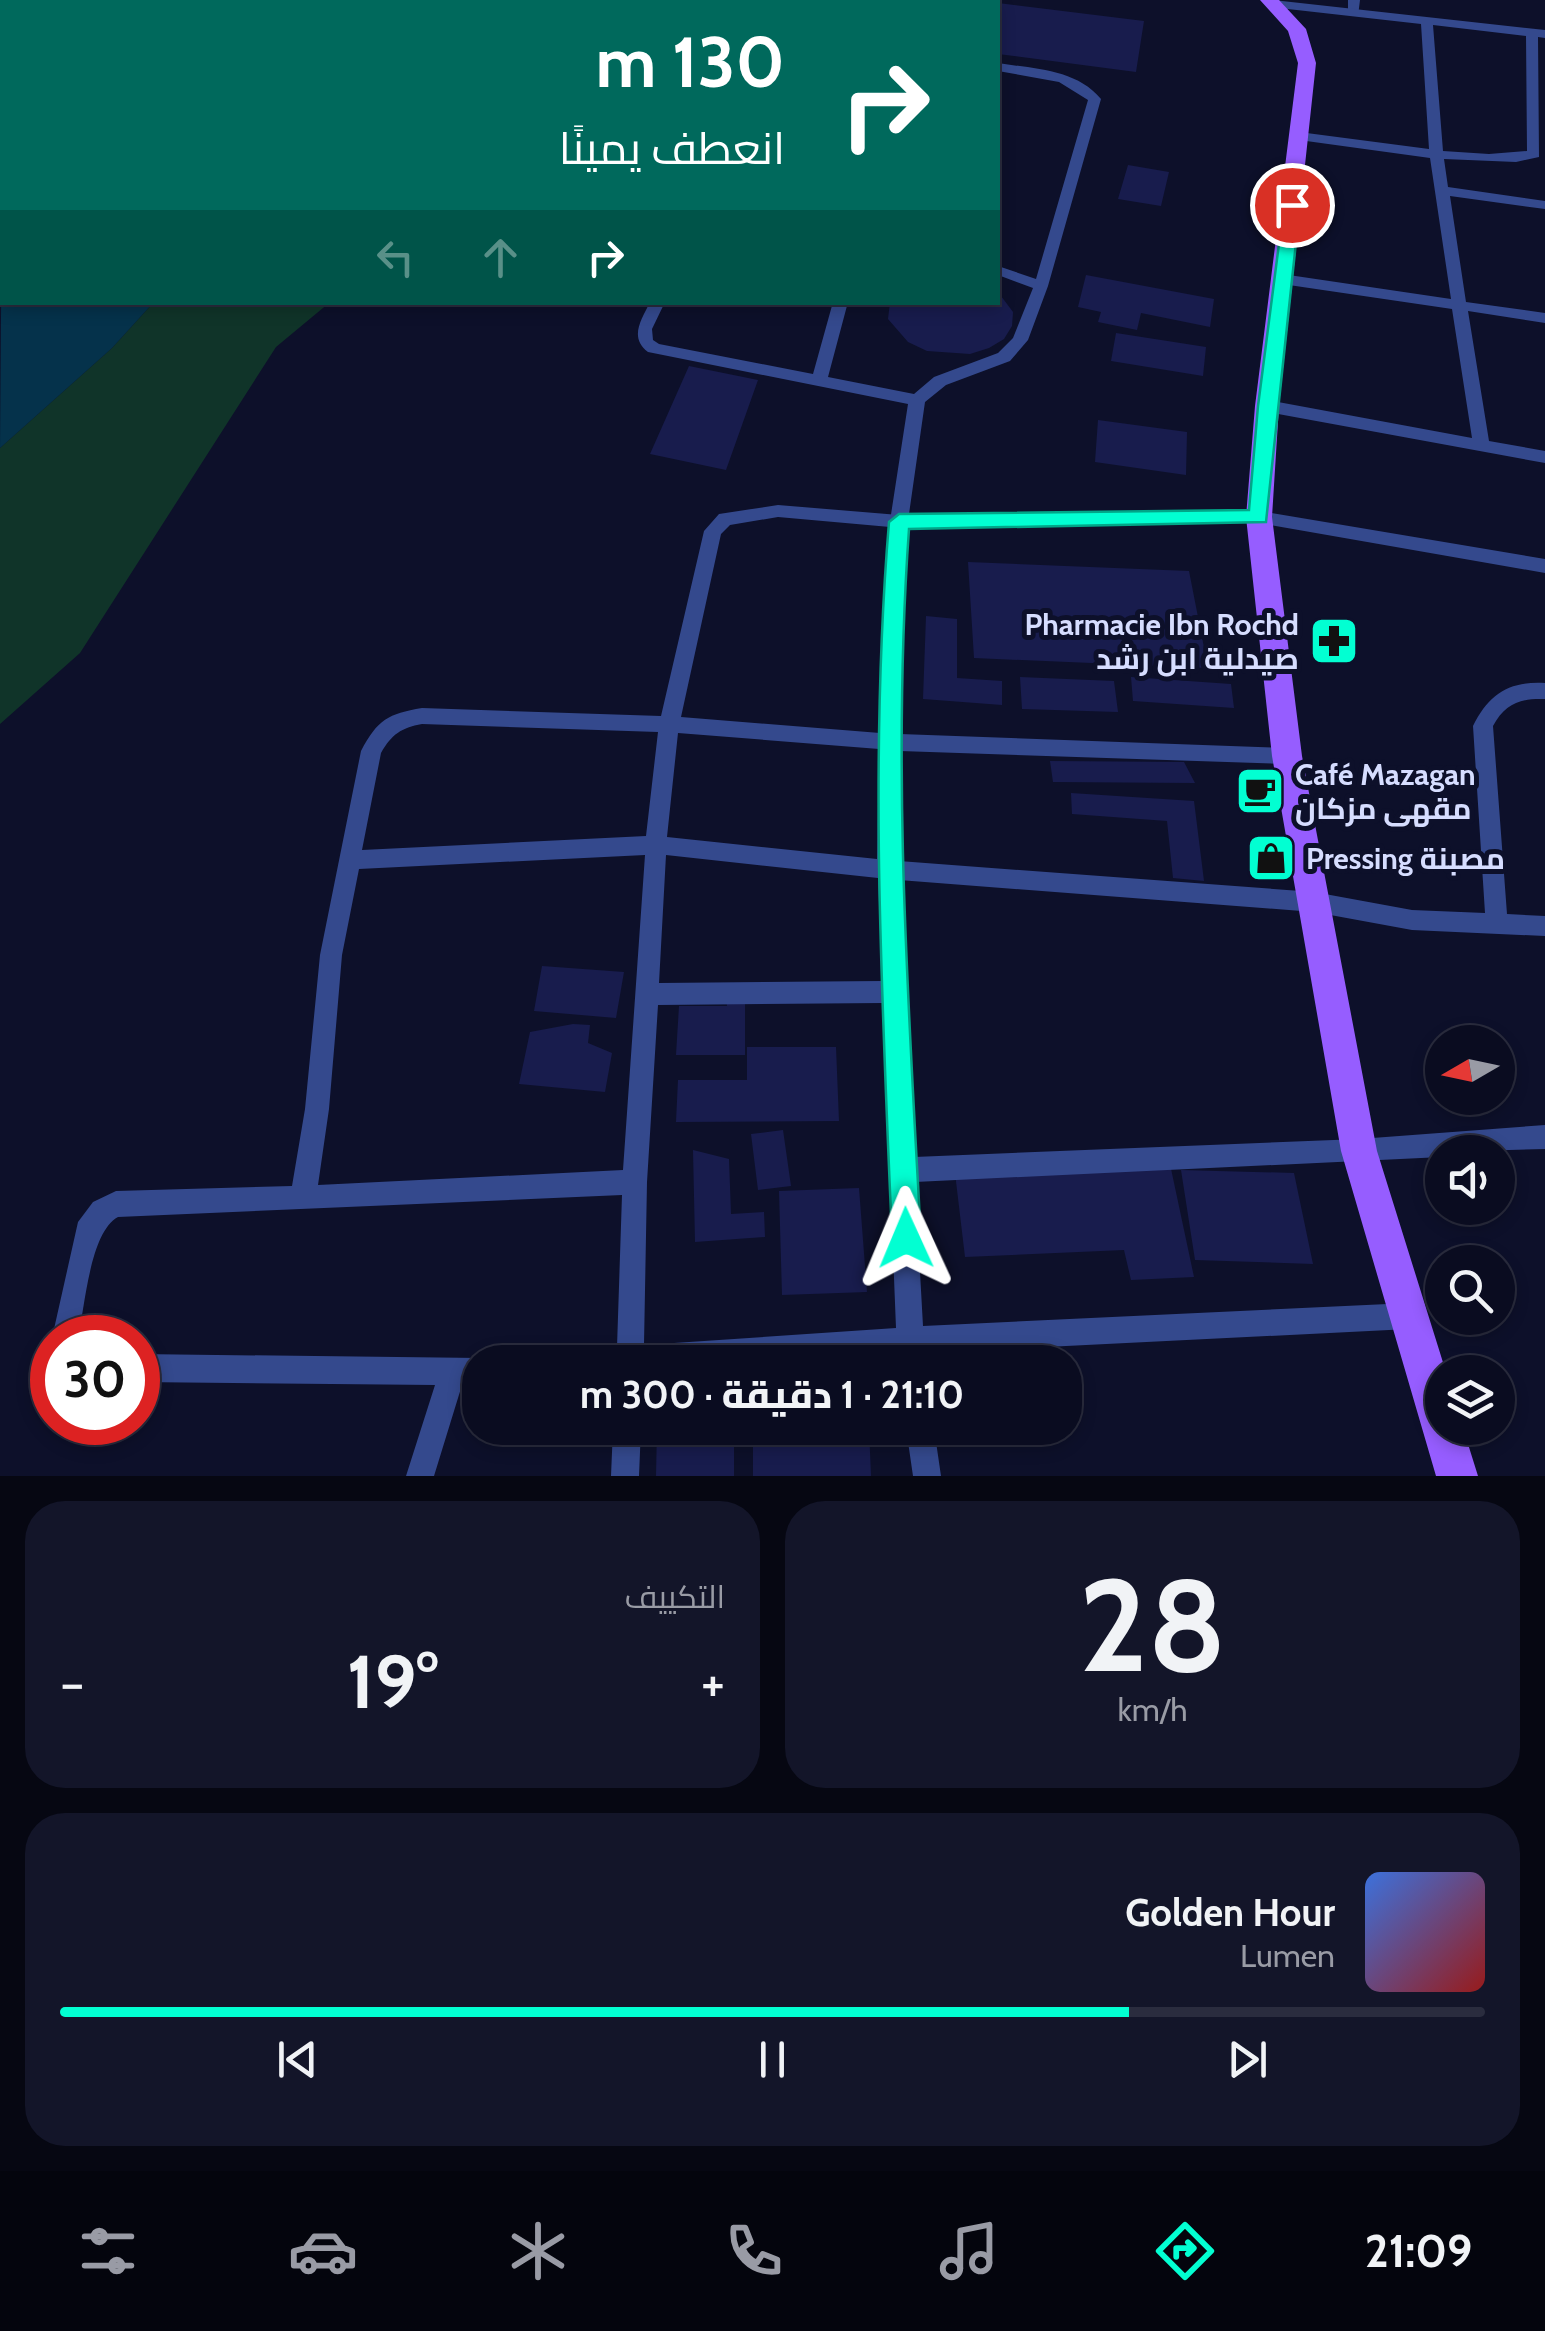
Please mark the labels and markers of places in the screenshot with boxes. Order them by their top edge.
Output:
pin [1250,163,1335,248]
place label: Pharmacie Ibn Rochd صيدلية ابن رشد [1025,606,1299,677]
pharmacy icon: Pharmacie Ibn Rochd صيدلية ابن رشد [1308,615,1360,667]
place label: Café Mazagan مقهى مزكان [1295,756,1476,827]
cafe icon: Café Mazagan مقهى مزكان [1234,765,1286,817]
shop icon: Pressing مصبنة [1245,832,1297,884]
place label: Pressing مصبنة [1306,840,1505,877]

